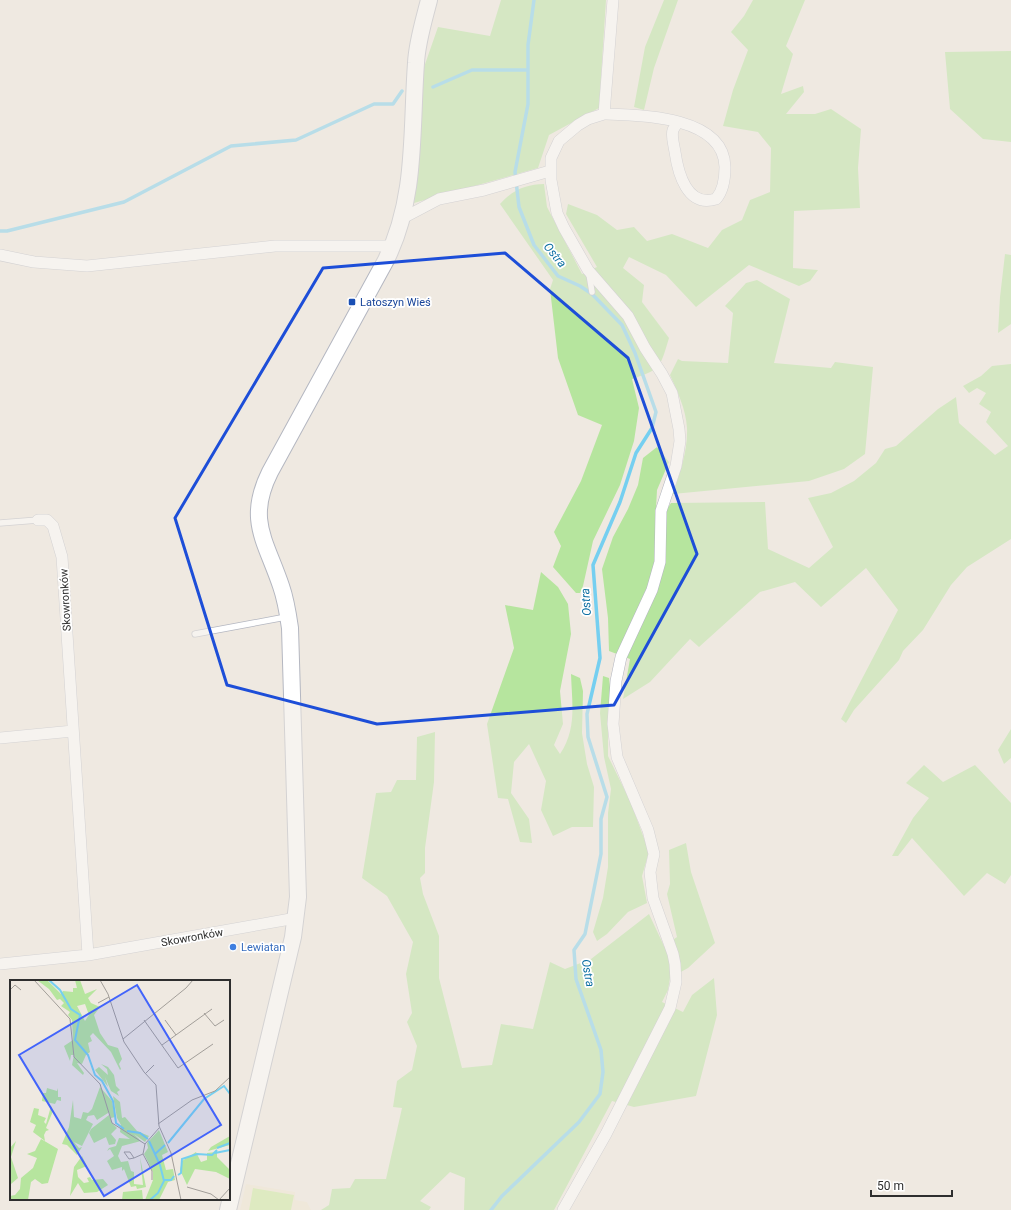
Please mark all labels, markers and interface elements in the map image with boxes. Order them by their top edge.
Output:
water label: Ostra [541,240,569,270]
place label: Latoszyn Wieś [360,296,431,309]
marker: Latoszyn Wieś [347,297,357,307]
street label: Skowronków [57,568,74,632]
water label: Ostra [578,588,594,616]
street label: Skowronków [160,926,225,949]
place label: Lewiatan [241,941,285,954]
marker: Lewiatan [228,942,238,952]
water label: Ostra [579,958,597,988]
inset map [10,980,230,1200]
scale bar [871,1172,952,1198]
text: 50 m [877,1179,904,1193]

